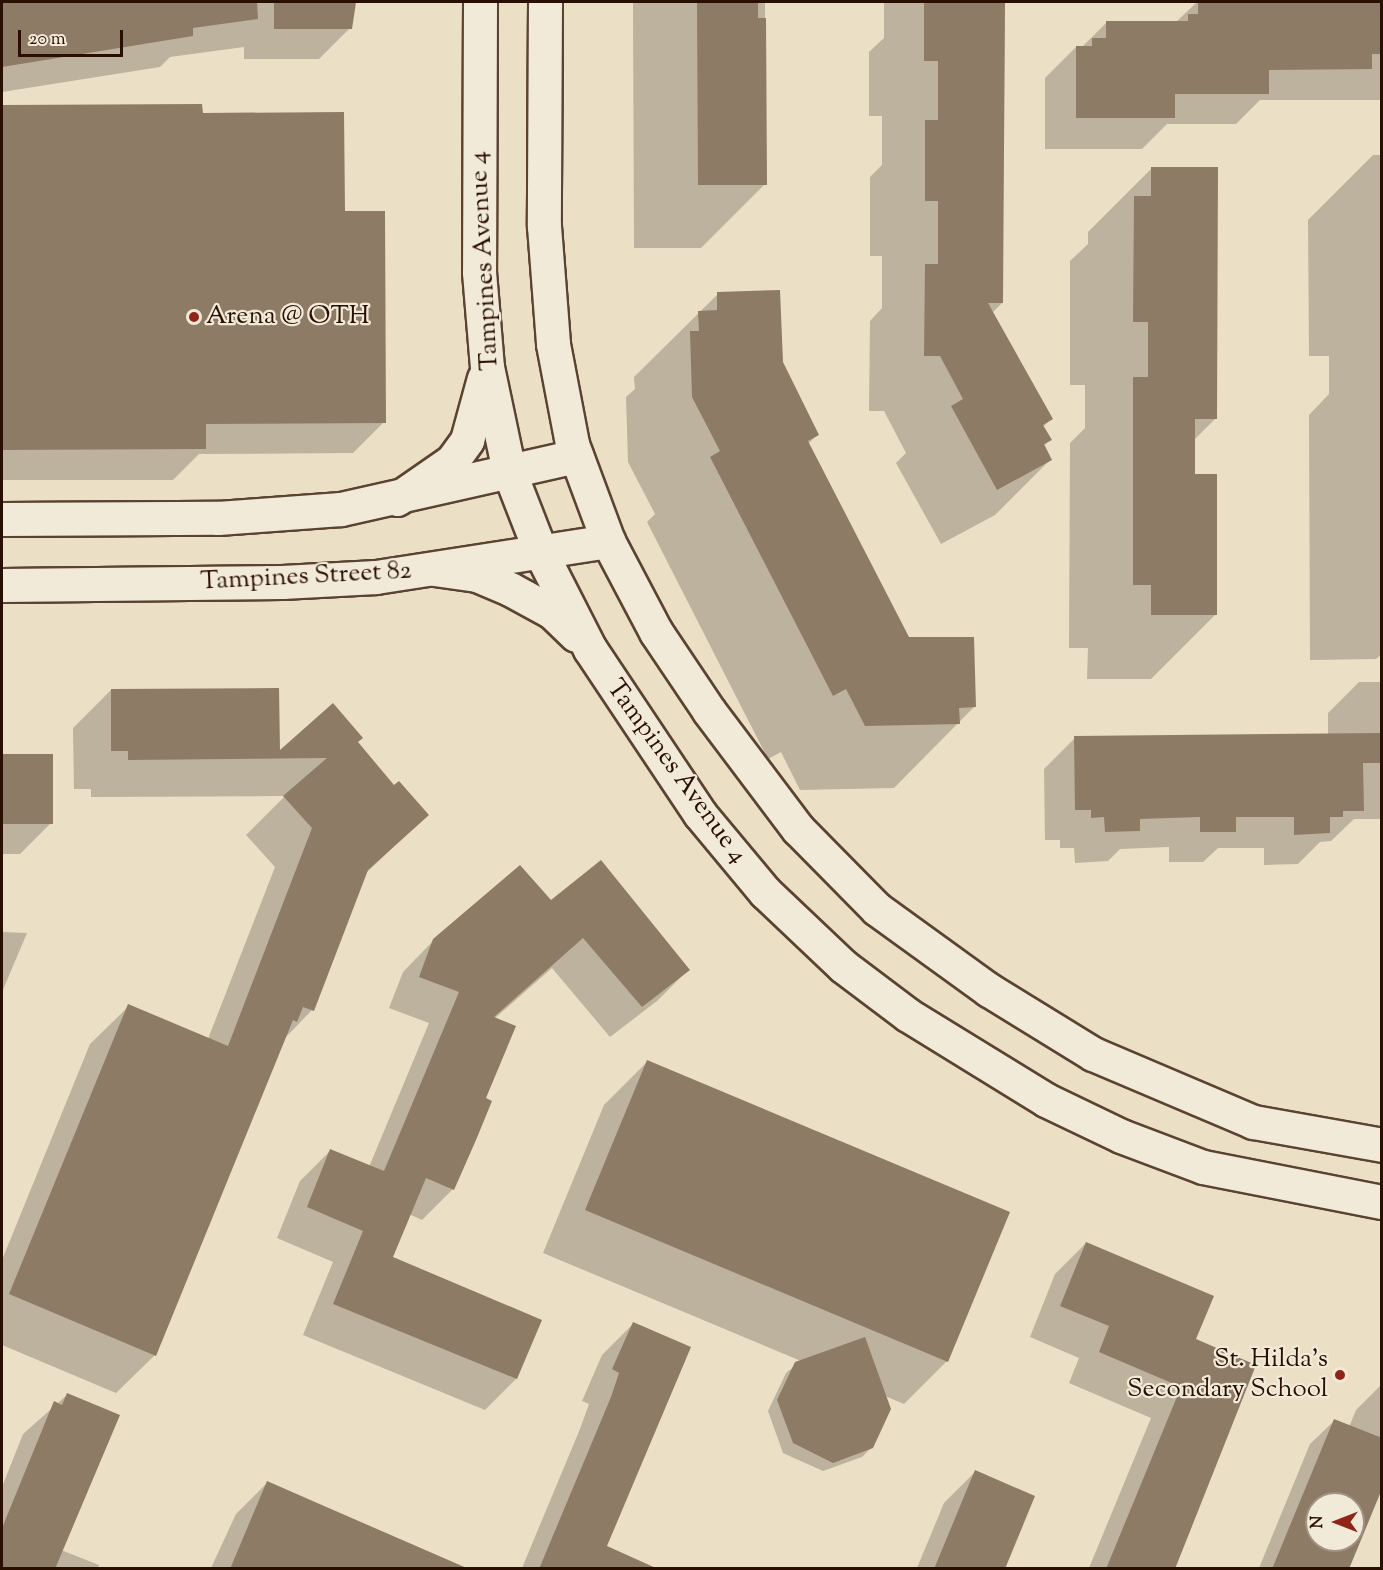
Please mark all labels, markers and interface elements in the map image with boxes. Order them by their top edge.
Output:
scale bar [21,18,126,56]
text: 20 m [29,27,66,53]
street label: Tampines Avenue 4 [464,151,506,371]
place label: Arena @ OTH [206,301,369,333]
marker: Arena @ OTH [187,310,201,324]
street label: Tampines Street 82 [200,556,412,598]
street label: Tampines Avenue 4 [599,674,753,870]
place label: St. Hilda's Secondary School [1127,1344,1328,1406]
marker: St. Hilda's Secondary School [1333,1368,1347,1382]
north arrow [1305,1492,1365,1552]
text: N [1307,1516,1330,1528]

